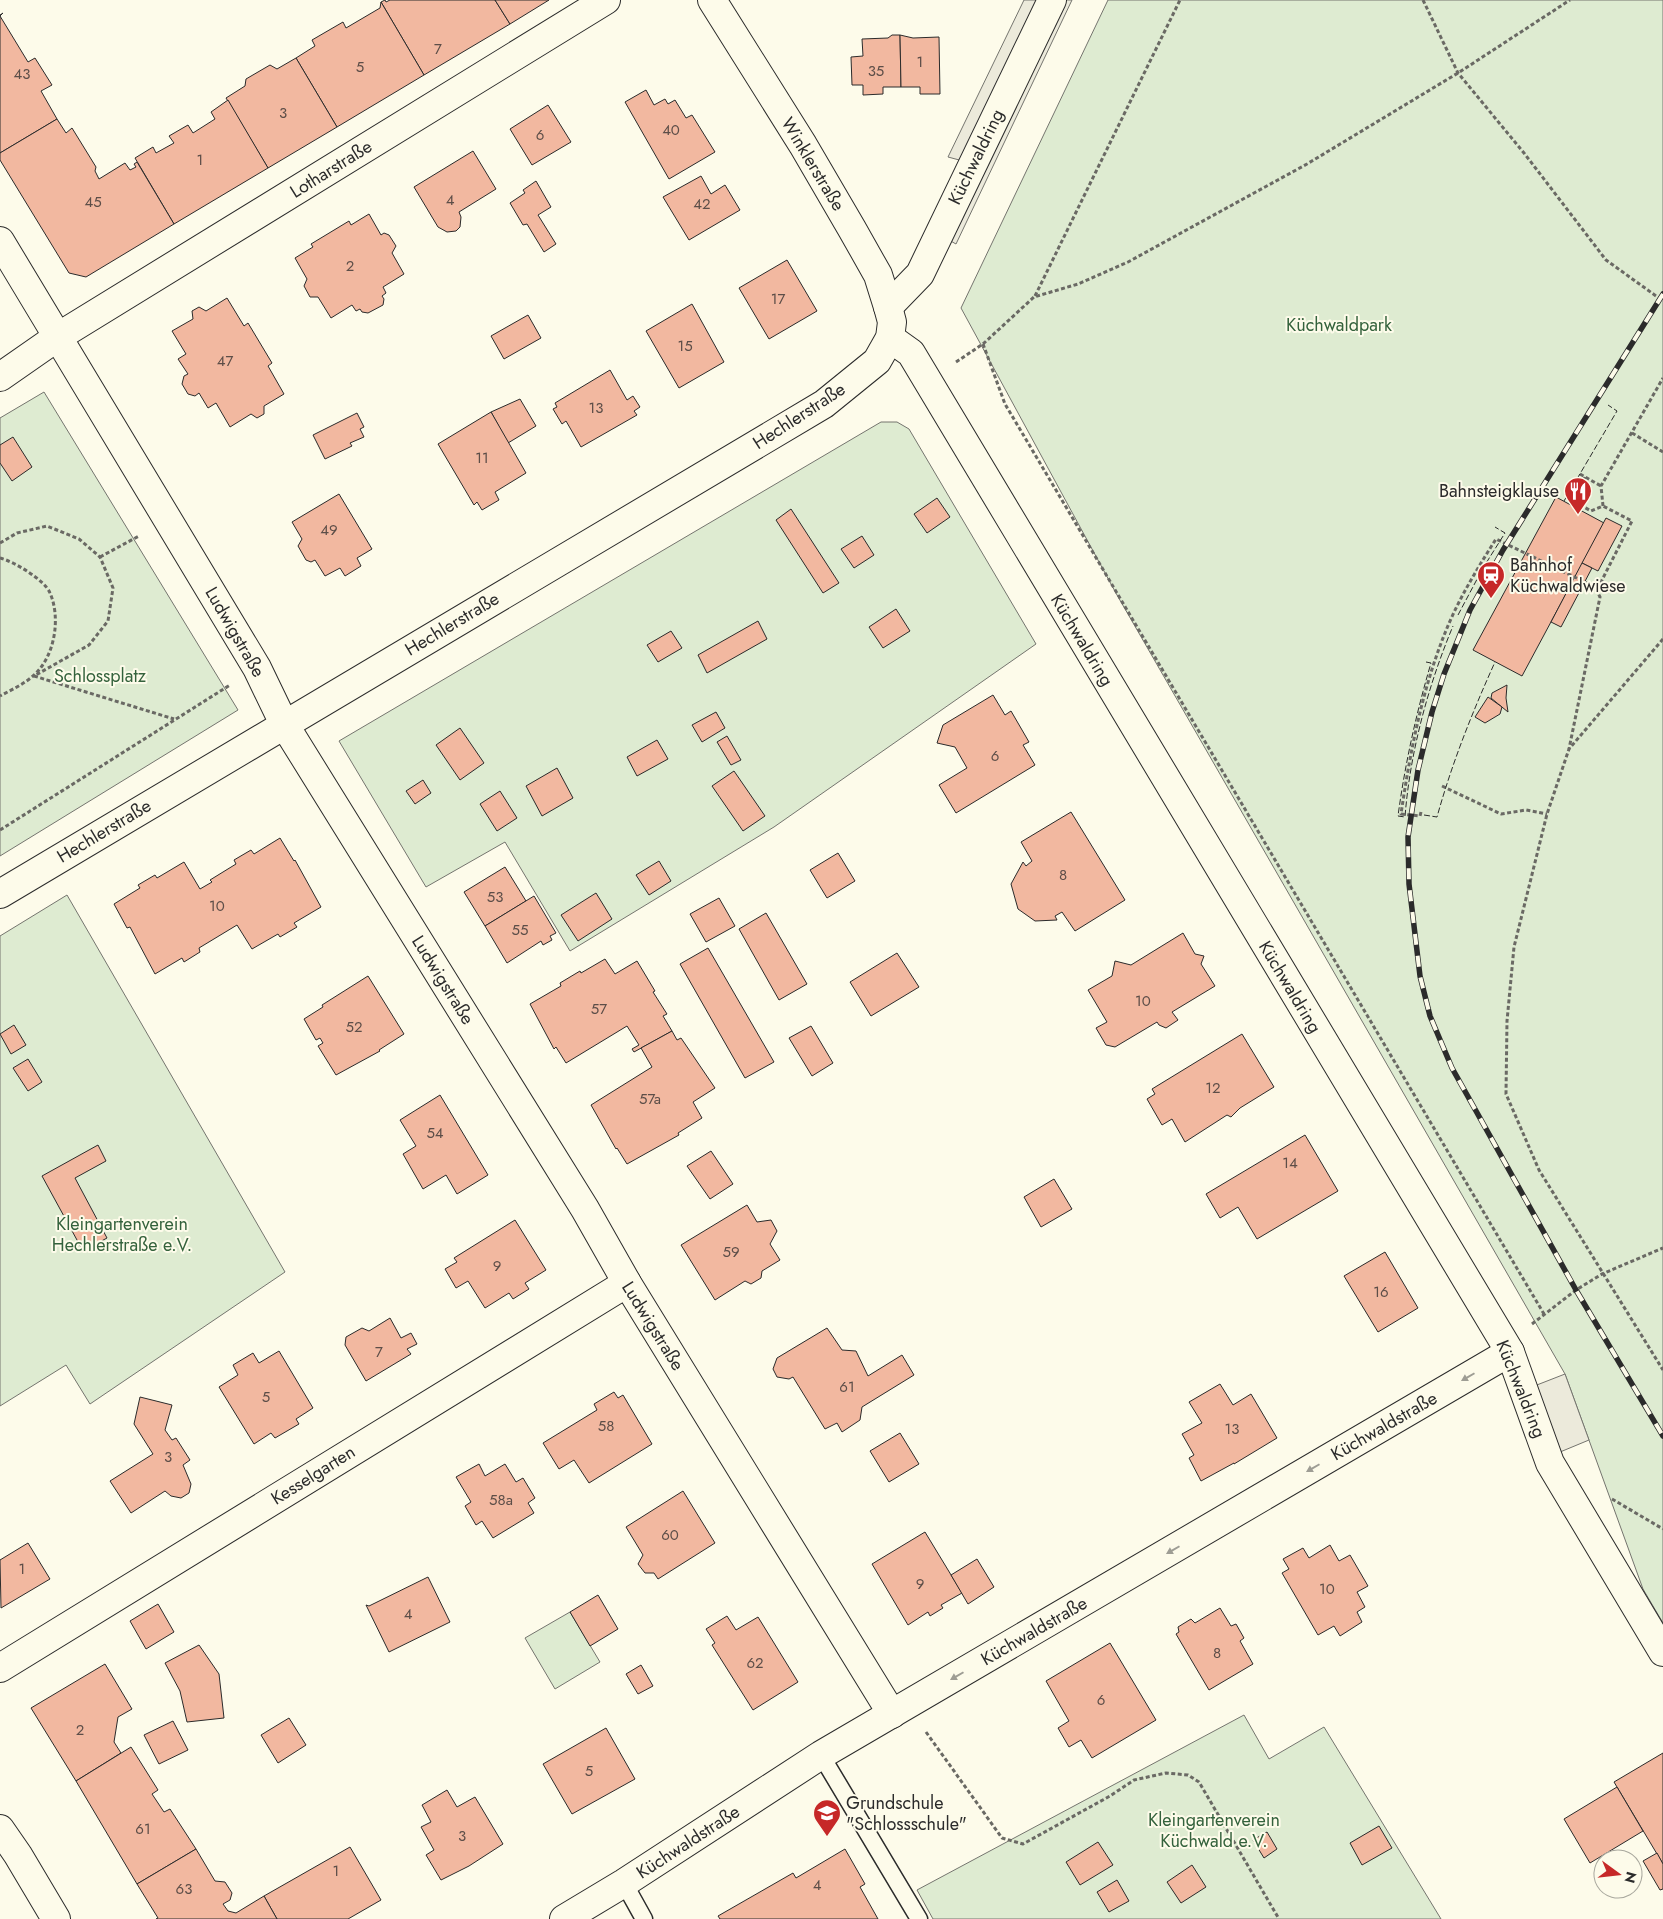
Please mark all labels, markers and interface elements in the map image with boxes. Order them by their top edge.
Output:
house number: 7 [434,38,442,60]
house number: 1 [917,51,923,73]
house number: 5 [356,56,364,78]
house number: 35 [868,60,884,82]
house number: 43 [14,63,30,85]
house number: 3 [279,102,287,124]
street label: Küchwaldring [942,105,1010,209]
street label: Winklerstraße [775,112,851,216]
house number: 40 [662,119,680,141]
house number: 6 [536,124,544,146]
street label: Lotharstraße [285,133,377,205]
house number: 1 [197,149,203,171]
house number: 4 [446,189,455,211]
house number: 45 [84,191,102,213]
house number: 42 [693,193,711,215]
house number: 2 [346,255,354,277]
house number: 17 [771,288,785,310]
park label: Küchwaldpark [1286,312,1392,338]
house number: 15 [677,335,693,357]
house number: 47 [217,350,233,372]
street label: Hechlerstraße [748,376,850,456]
house number: 13 [589,397,603,419]
house number: 11 [475,447,489,469]
restaurant icon: Bahnsteigklause [1563,476,1593,515]
place label: Bahnsteigklause [1439,478,1559,504]
house number: 49 [320,519,338,541]
place label: Bahnhof Küchwaldwiese [1510,552,1626,599]
station icon: Bahnhof Küchwaldwiese [1476,560,1506,599]
street label: Ludwigstraße [199,582,271,682]
street label: Hechlerstraße [400,586,504,662]
street label: Küchwaldring [1044,589,1120,691]
park label: Schlossplatz [54,663,147,689]
house number: 6 [991,745,999,767]
street label: Hechlerstraße [52,793,156,869]
house number: 8 [1059,864,1067,886]
house number: 53 [487,886,503,908]
house number: 10 [209,895,225,917]
house number: 55 [512,919,528,941]
street label: Ludwigstraße [405,931,481,1029]
street label: Küchwaldring [1252,936,1328,1038]
house number: 10 [1135,990,1151,1012]
house number: 57 [591,998,607,1020]
house number: 52 [346,1016,363,1038]
house number: 12 [1205,1077,1221,1099]
house number: 57a [639,1088,661,1110]
house number: 54 [426,1122,444,1144]
house number: 14 [1282,1152,1298,1174]
park label: Kleingartenverein Hechlerstraße e.V. [52,1211,192,1258]
house number: 59 [722,1241,740,1263]
house number: 9 [493,1255,501,1277]
street label: Ludwigstraße [615,1277,691,1375]
house number: 16 [1373,1281,1389,1303]
street label: Küchwaldring [1490,1336,1552,1442]
house number: 7 [375,1341,383,1363]
one-way arrow [1461,1373,1476,1381]
house number: 61 [839,1376,855,1398]
street label: Küchwaldstraße [1326,1385,1442,1467]
house number: 5 [262,1386,270,1408]
house number: 58 [598,1415,614,1437]
house number: 13 [1225,1418,1239,1440]
street label: Kesselgarten [266,1439,360,1511]
house number: 3 [164,1446,172,1468]
one-way arrow [1306,1463,1319,1472]
house number: 58a [489,1489,513,1511]
house number: 60 [661,1524,679,1546]
one-way arrow [1166,1545,1179,1554]
house number: 1 [19,1558,25,1580]
house number: 9 [916,1573,924,1595]
house number: 10 [1319,1578,1335,1600]
street label: Küchwaldstraße [976,1590,1092,1672]
house number: 4 [404,1603,413,1625]
house number: 8 [1213,1642,1221,1664]
house number: 62 [746,1652,764,1674]
one-way arrow [949,1672,964,1680]
house number: 6 [1097,1689,1105,1711]
house number: 2 [76,1719,84,1741]
house number: 5 [585,1760,593,1782]
place label: Grundschule "Schlossschule" [846,1790,967,1837]
school or university icon: Grundschule "Schlossschule" [812,1798,842,1837]
street label: Küchwaldstraße [631,1799,745,1885]
park label: Kleingartenverein Küchwald e.V. [1148,1807,1280,1854]
house number: 61 [135,1818,151,1840]
house number: 3 [458,1825,466,1847]
north arrow [1593,1849,1643,1899]
house number: 1 [333,1860,339,1882]
text: N [1619,1869,1642,1885]
house number: 4 [813,1874,822,1896]
house number: 63 [176,1878,192,1900]

